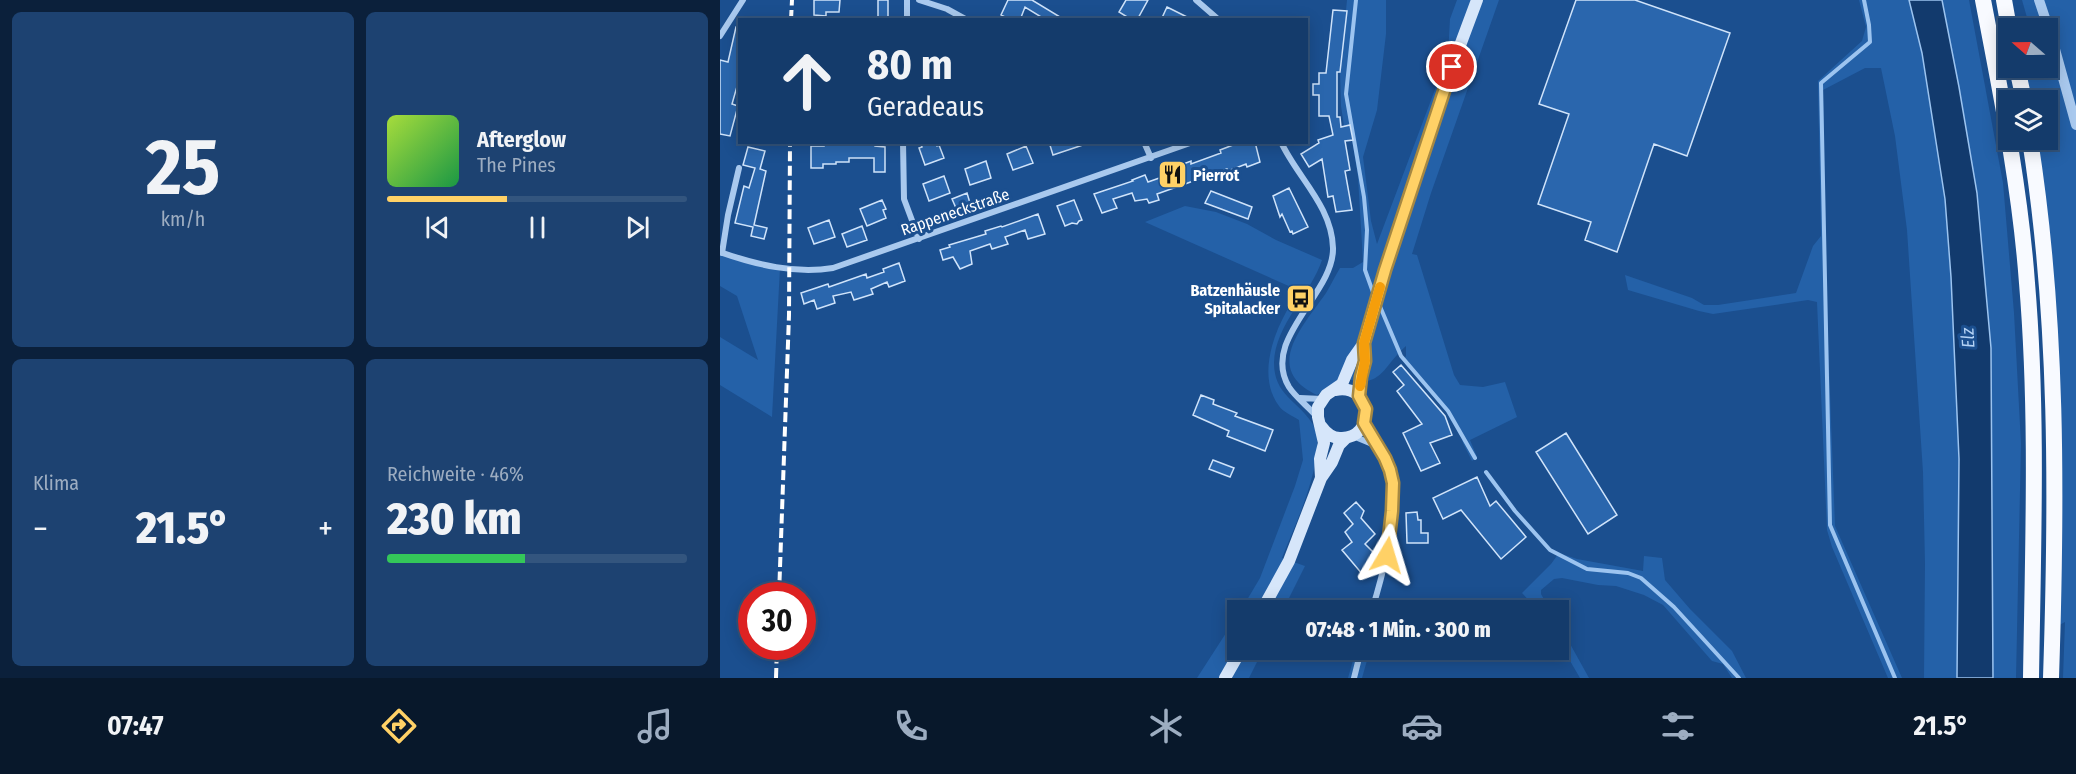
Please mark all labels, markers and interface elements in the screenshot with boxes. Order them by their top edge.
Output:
north arrow [1998,18,2058,78]
map controls [1998,18,2058,150]
text: 80 m [867,40,953,90]
pin [1426,41,1477,92]
icon: ahead [768,42,846,120]
icon: arrive [1435,50,1468,83]
button: layers [1998,90,2058,150]
text: Geradeaus [867,91,984,123]
text: 25 [146,121,220,215]
text: Afterglow [477,126,566,153]
text: The Pines [477,153,556,177]
restaurant icon: Pierrot [1156,159,1188,191]
place label: Pierrot [1193,166,1240,185]
street label: Rappeneckstraße [898,185,1012,239]
text: km/h [161,207,205,231]
icon: previous [421,211,454,244]
icon: pause [521,211,554,244]
icon: next [621,211,654,244]
place label: Batzenhäusle Spitalacker [1190,281,1280,318]
bus stop icon: Batzenhäusle Spitalacker [1285,283,1317,315]
water label: Elz [1956,326,1980,349]
text: Reichweite · 46% [387,462,524,486]
text: Klima [33,471,79,495]
text: 230 km [387,492,521,546]
text: 21.5° [136,501,230,555]
text: − [33,509,48,549]
text: + [318,509,333,549]
position arrow [1355,523,1419,587]
speed limit sign: 30 [738,582,816,660]
text: 07:48 · 1 Min. · 300 m [1305,616,1491,643]
icon: directions [378,705,420,747]
icon: music [634,705,676,747]
icon: phone [890,705,932,747]
icon: climate [1145,705,1187,747]
icon: car [1401,705,1443,747]
icon: filters [1657,705,1699,747]
text: 07:47 [107,710,164,742]
text: 21.5° [1913,710,1969,742]

